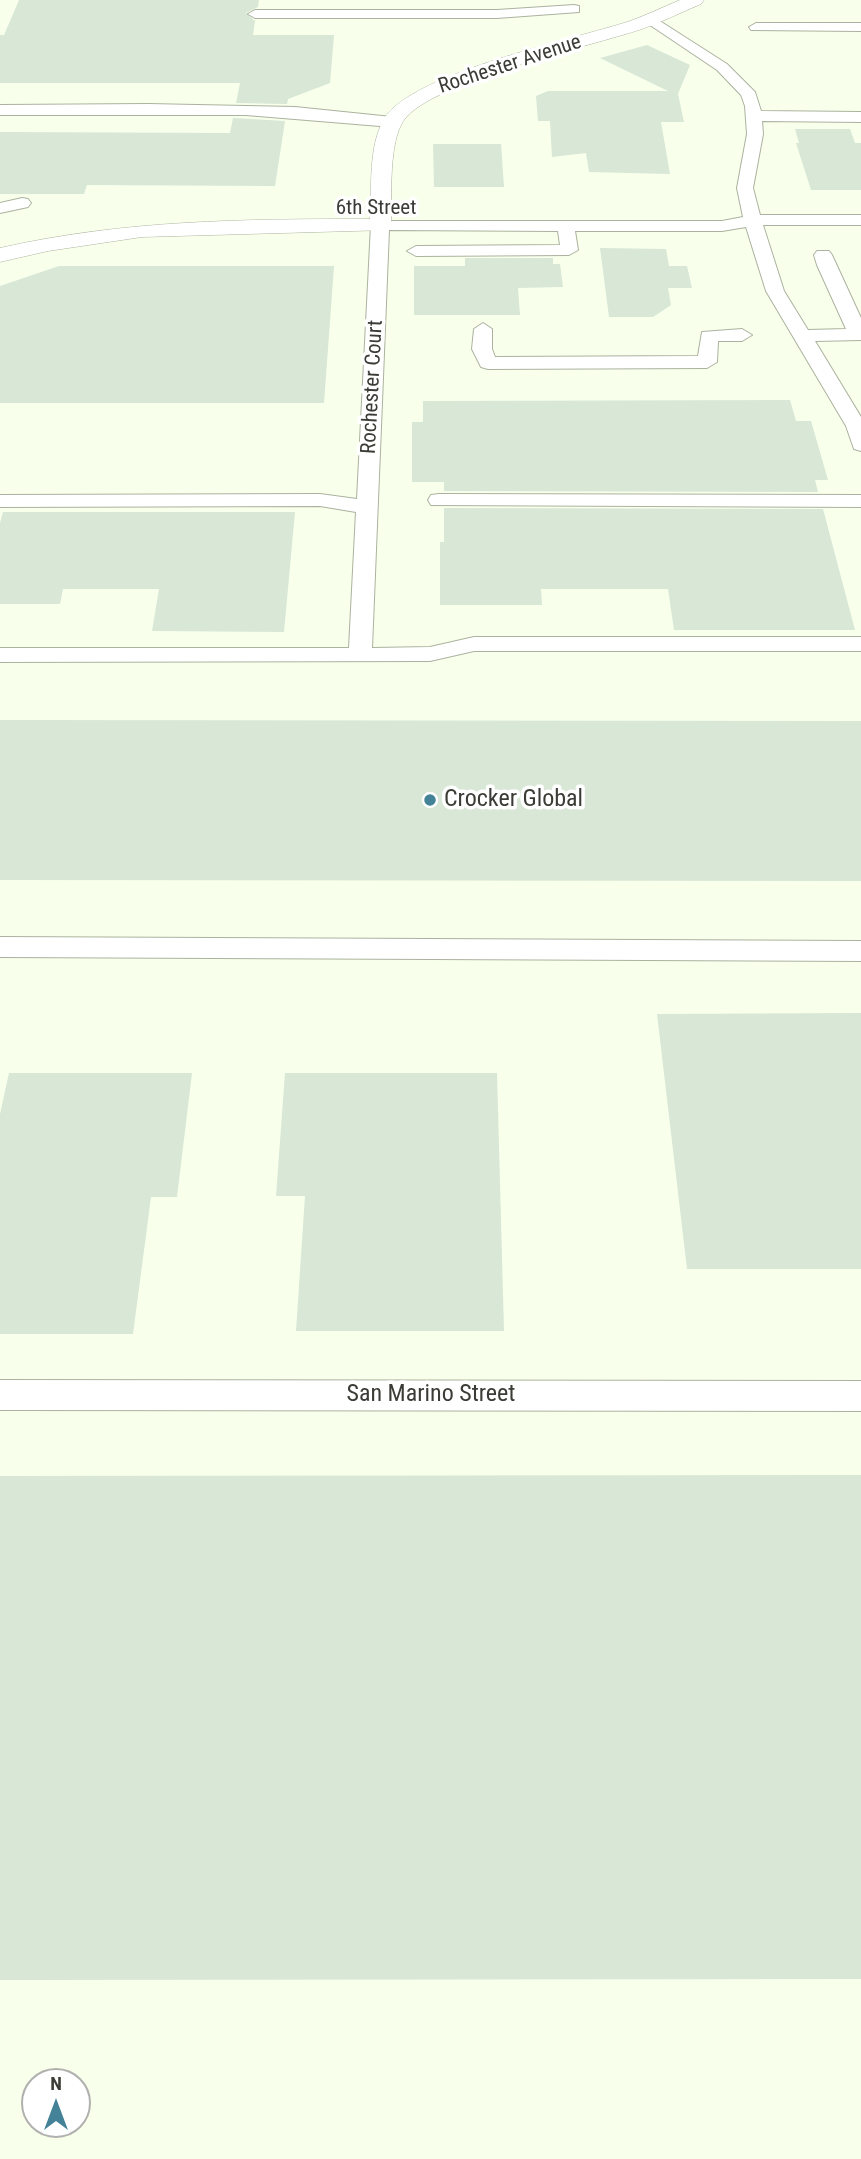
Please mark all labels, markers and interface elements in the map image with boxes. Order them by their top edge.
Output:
street label: Rochester Avenue [435,30,585,100]
street label: 6th Street [336,196,416,222]
street label: Rochester Court [357,319,389,455]
place label: Crocker Global [444,786,583,814]
marker: Crocker Global [422,792,438,808]
street label: San Marino Street [347,1381,515,1409]
north arrow [21,2068,91,2138]
text: N [50,2072,62,2095]

